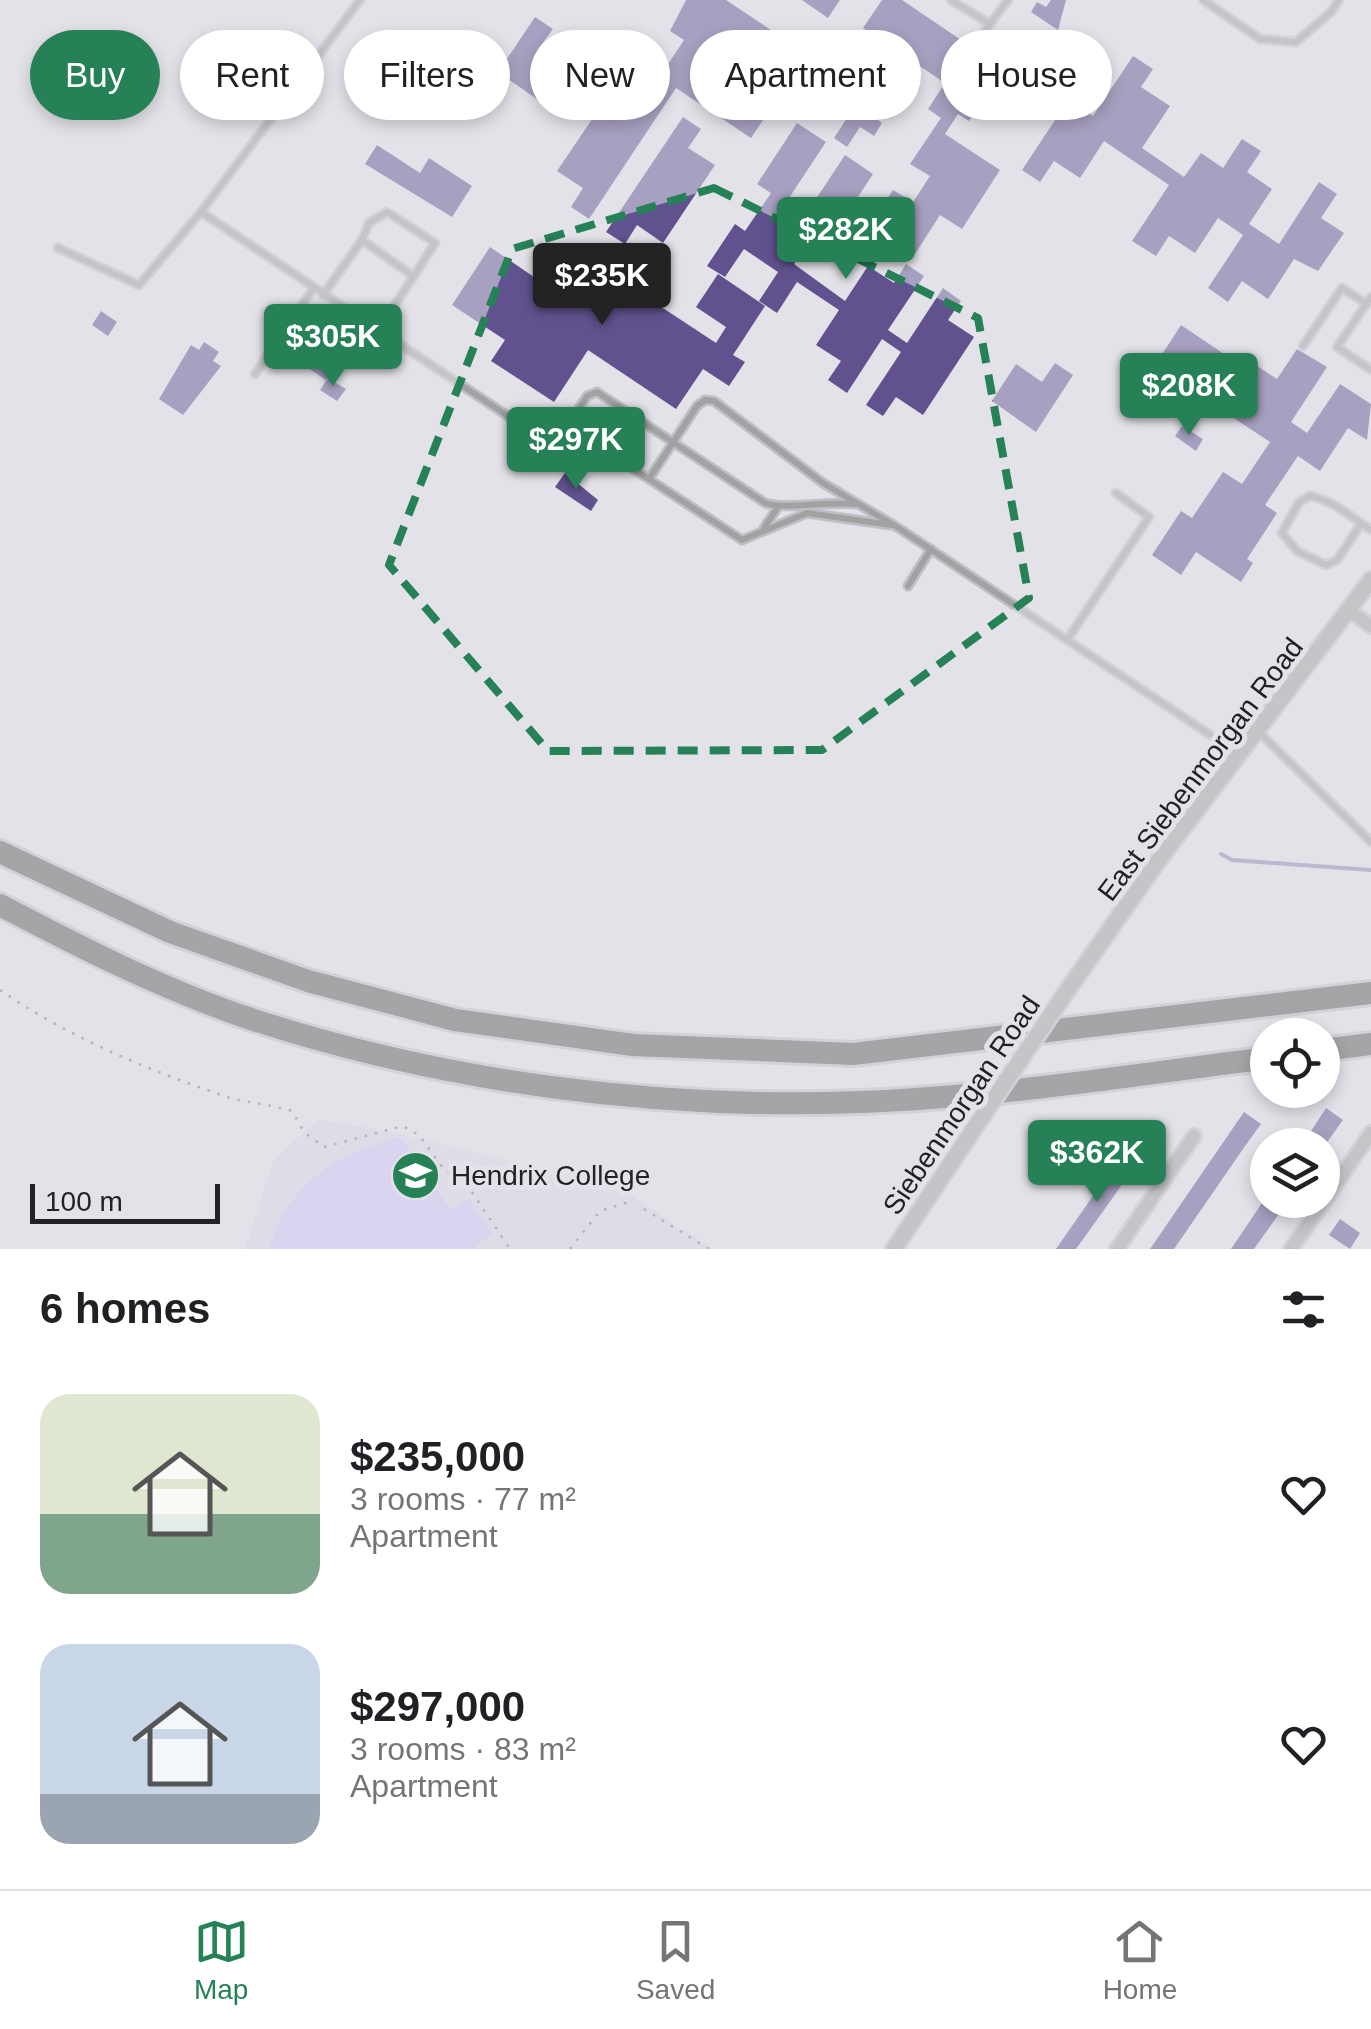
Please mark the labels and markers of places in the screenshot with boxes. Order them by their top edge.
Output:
pin: $282K [776,197,916,282]
pin: $235K [532,243,672,328]
pin: $305K [263,304,403,389]
pin: $208K [1119,353,1259,438]
pin: $297K [506,407,646,492]
pin: $362K [1027,1120,1167,1205]
school or university icon: Hendrix College [390,1149,442,1201]
place label: Hendrix College [451,1160,650,1191]

